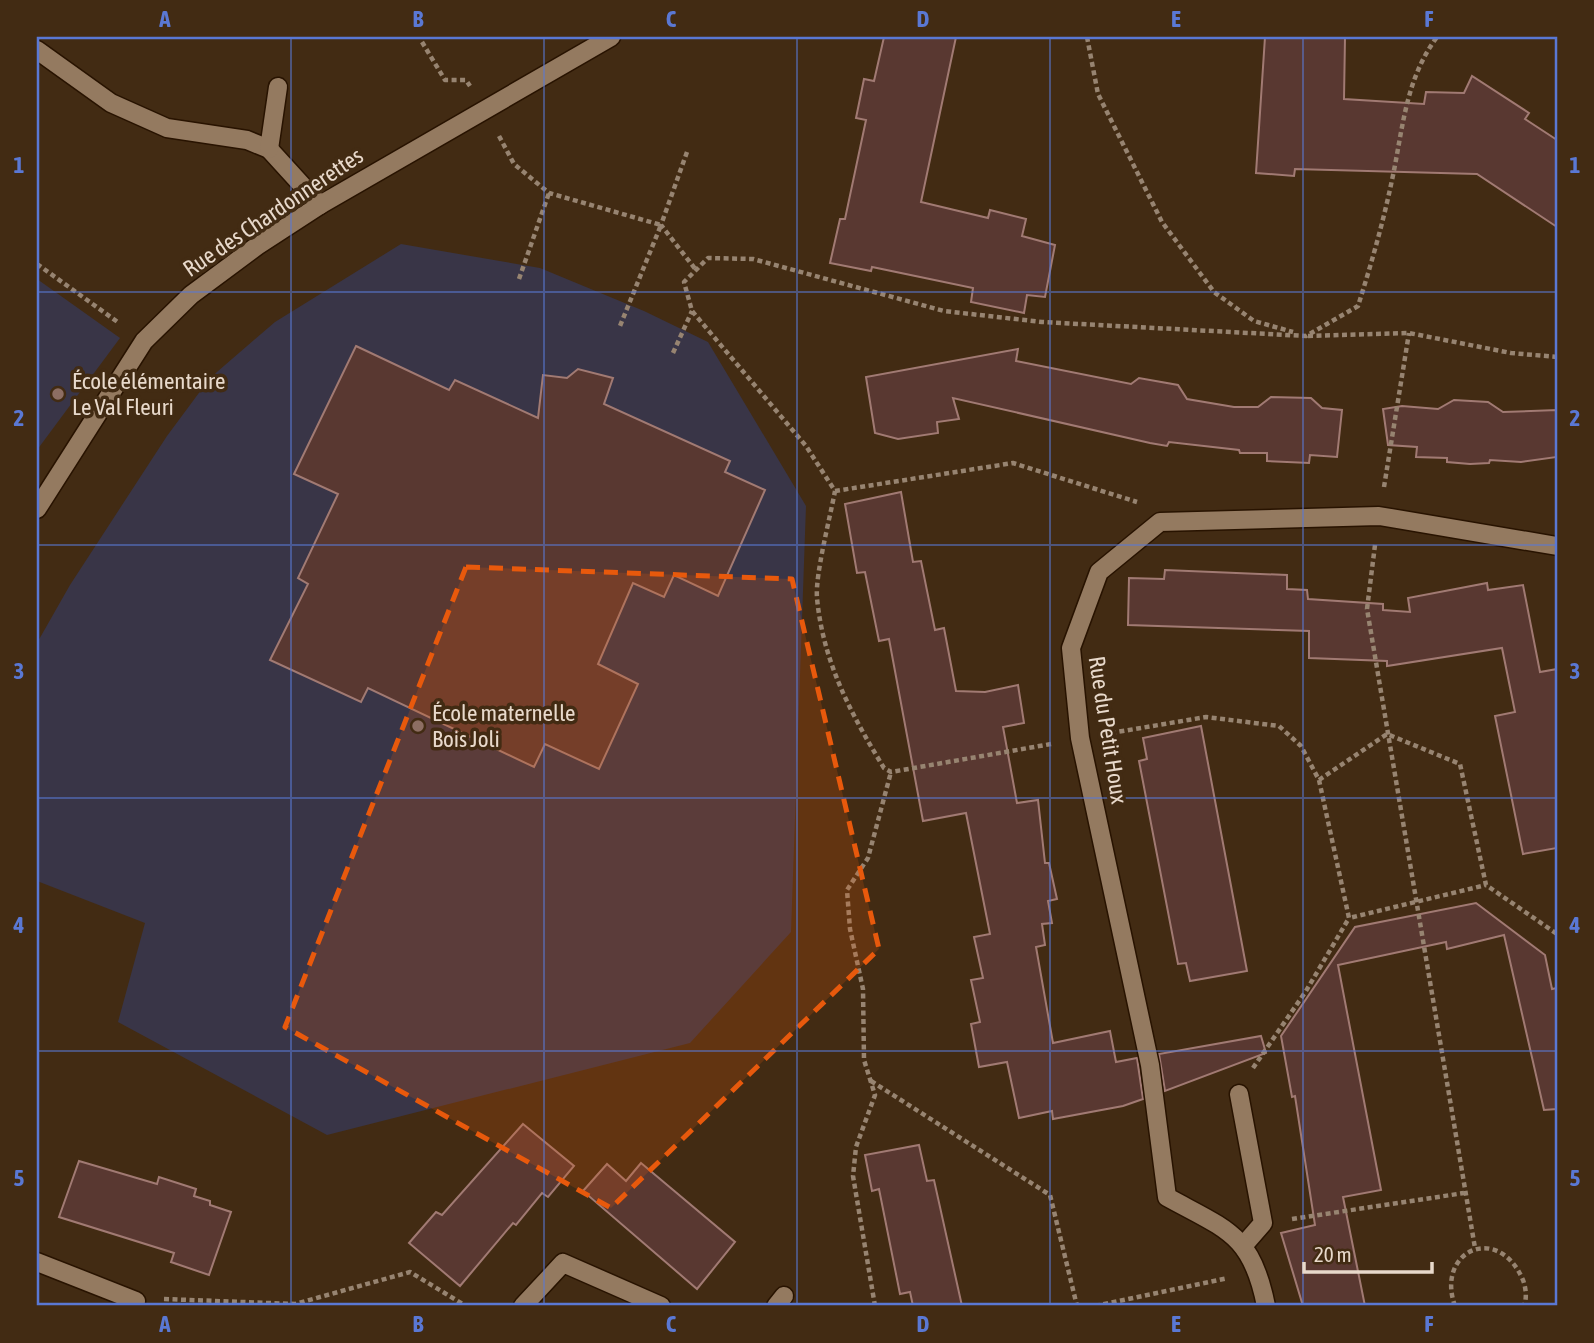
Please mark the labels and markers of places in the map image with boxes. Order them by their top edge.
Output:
place label: École élémentaire Le Val Fleuri [72,368,225,420]
marker: École élémentaire Le Val Fleuri [50,386,66,402]
place label: École maternelle Bois Joli [432,700,575,752]
marker: École maternelle Bois Joli [410,718,426,734]

